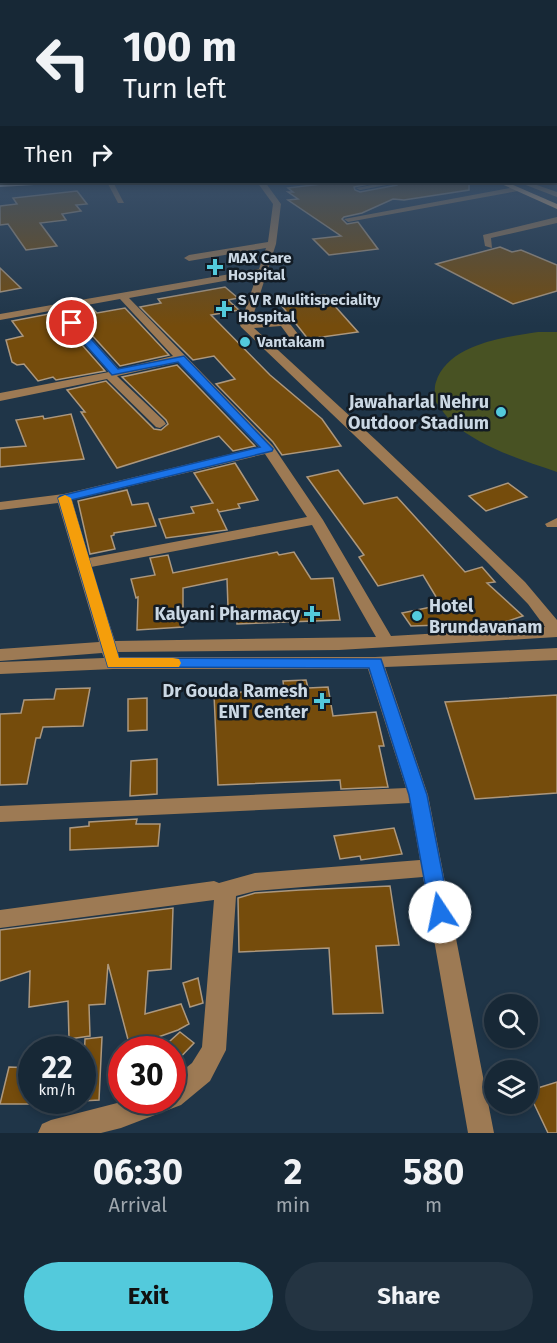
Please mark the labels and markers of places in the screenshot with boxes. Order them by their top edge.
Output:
place label: MAX Care Hospital [228,249,291,284]
marker: MAX Care Hospital [206,258,224,276]
place label: S V R Mulitispeciality Hospital [238,291,380,326]
pin [46,297,97,348]
marker: S V R Mulitispeciality Hospital [215,300,233,318]
place label: Vantakam [256,333,325,351]
marker: Vantakam [238,335,252,349]
place label: Jawaharlal Nehru Outdoor Stadium [348,391,489,434]
marker: Jawaharlal Nehru Outdoor Stadium [494,405,508,419]
place label: Hotel Brundavanam [429,595,543,638]
place label: Kalyani Pharmacy [154,603,301,625]
marker: Kalyani Pharmacy [305,607,319,621]
marker: Hotel Brundavanam [410,609,424,623]
place label: Dr Gouda Ramesh ENT Center [162,680,309,723]
marker: Dr Gouda Ramesh ENT Center [313,692,331,710]

